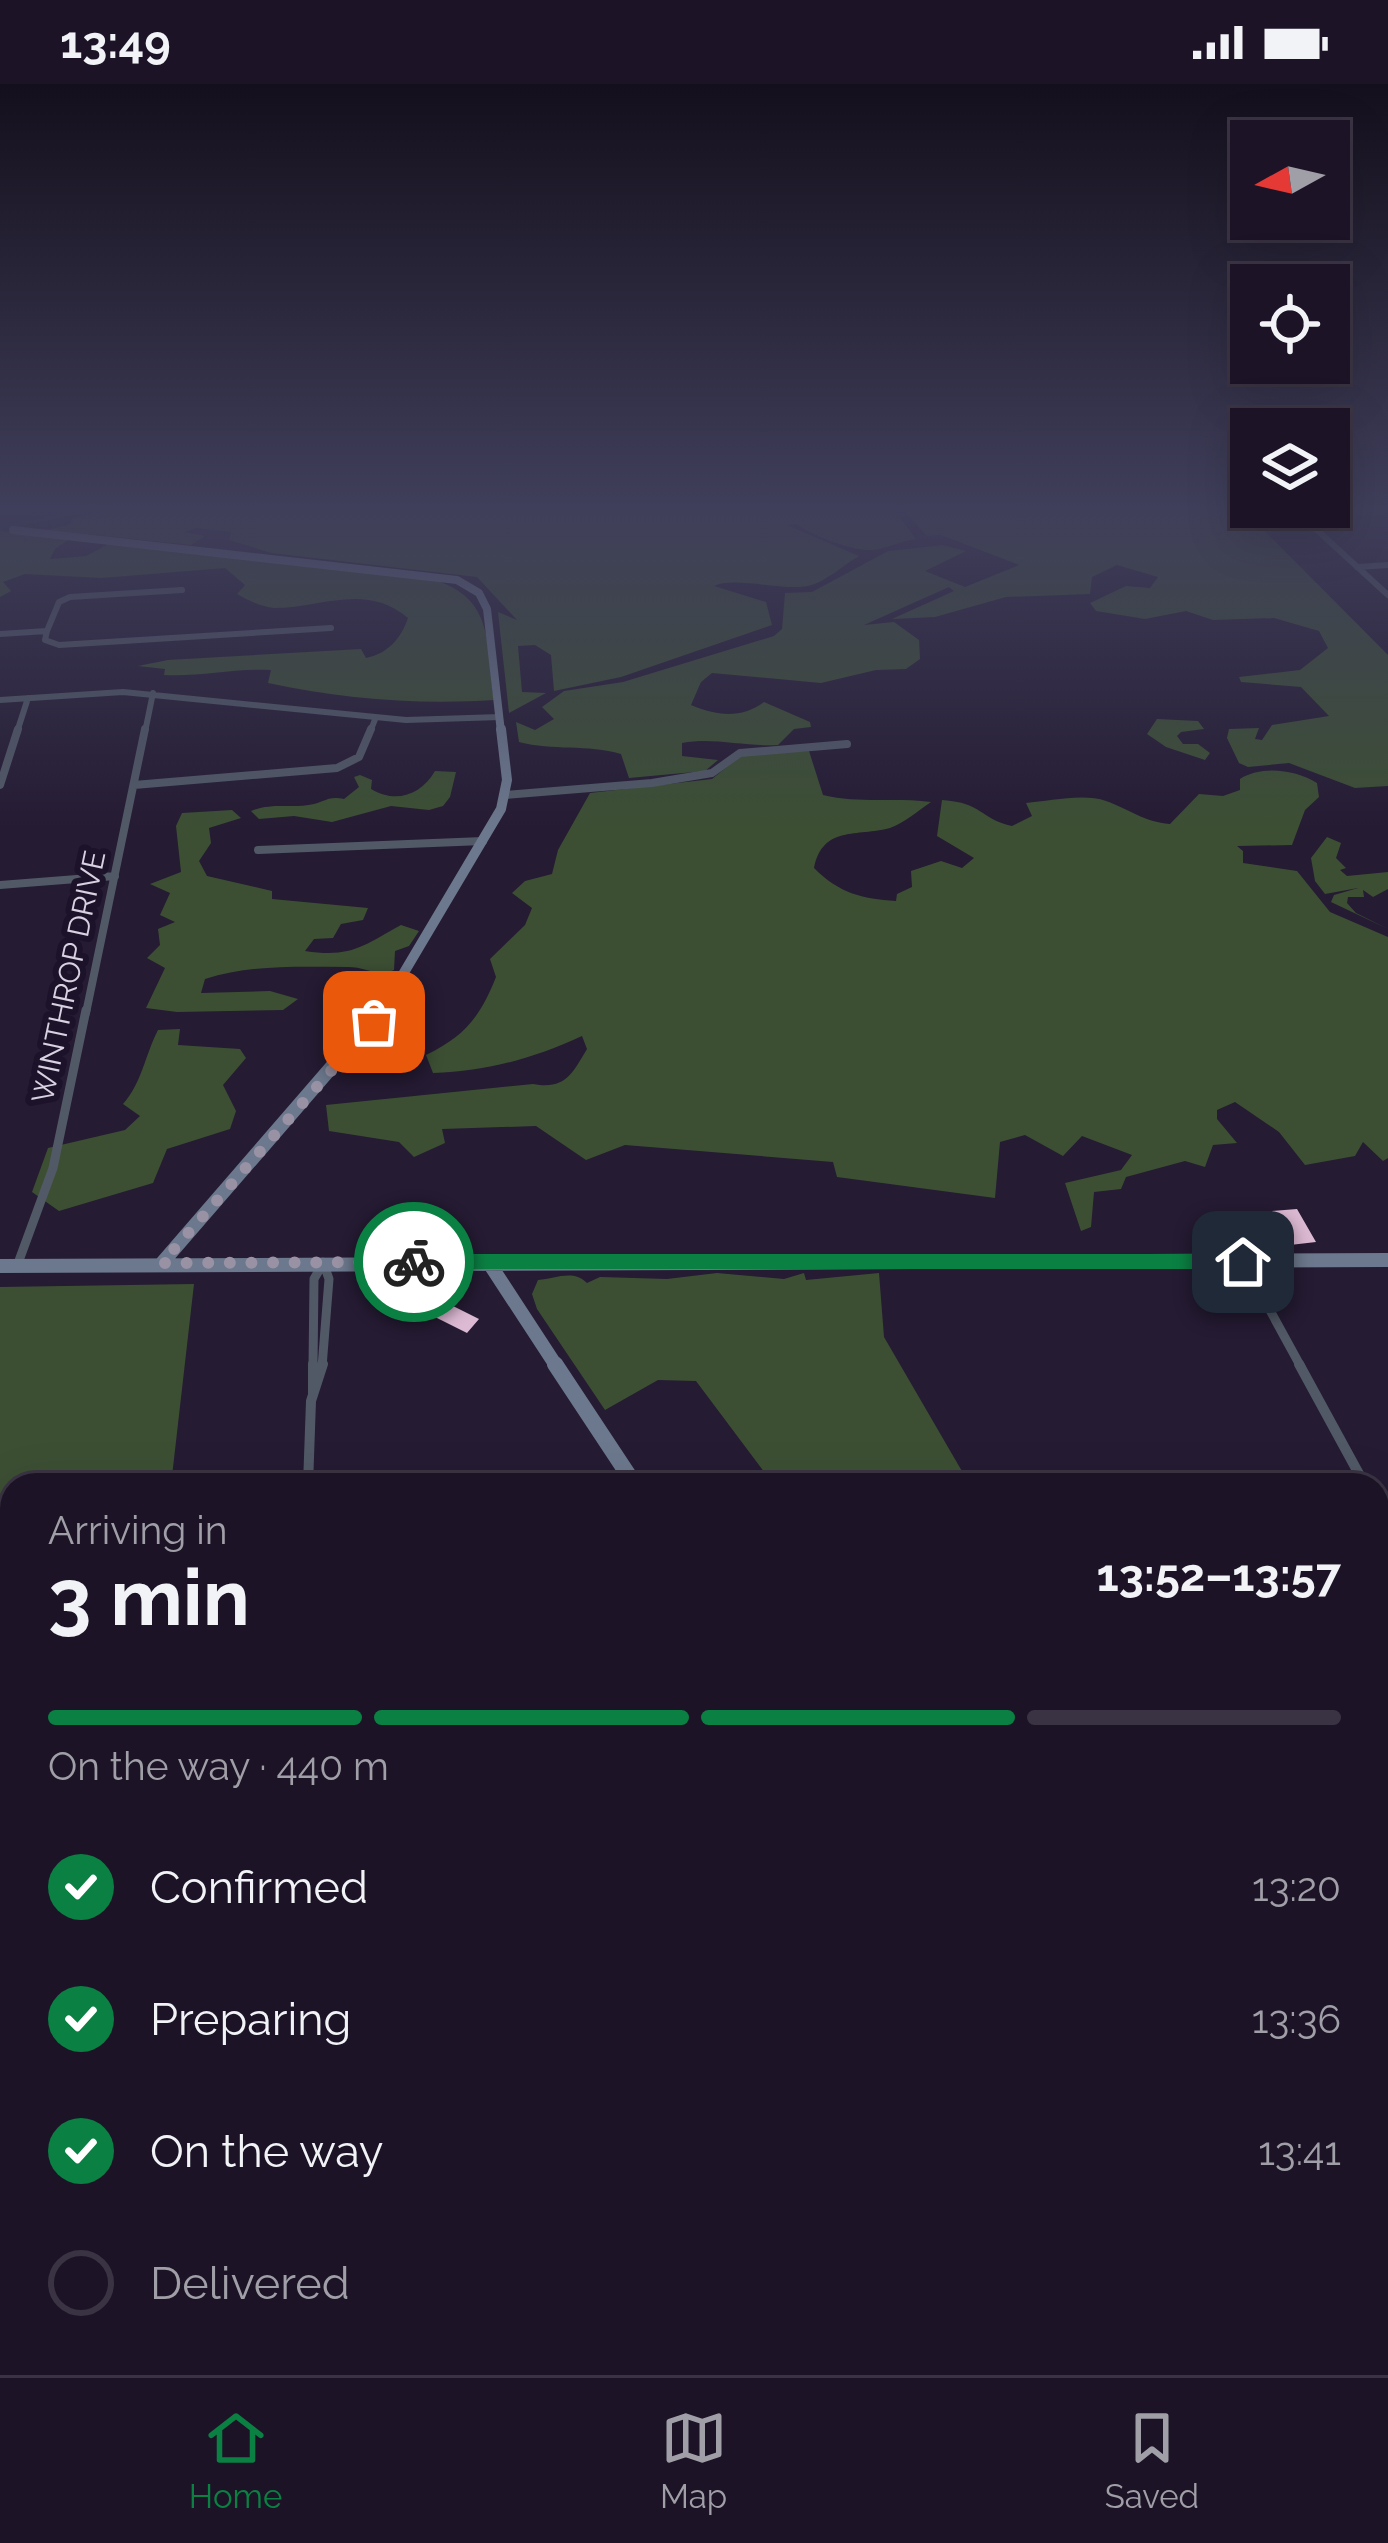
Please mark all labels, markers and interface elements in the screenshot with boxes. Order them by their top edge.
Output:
text: 13:49 [60,16,171,69]
north arrow [1230,120,1350,240]
map controls [1230,120,1350,528]
button: locate [1230,264,1350,384]
button: layers [1230,408,1350,528]
street label: WINTHROP DRIVE [25,847,112,1106]
pin [323,971,425,1073]
icon: bag [341,989,407,1055]
courier [354,1202,474,1322]
pin [1192,1211,1294,1313]
icon: bike [381,1229,447,1295]
icon: home [1210,1229,1276,1295]
text: Arriving in [48,1507,228,1553]
text: 13:52–13:57 [1096,1549,1341,1602]
text: 3 min [48,1552,250,1643]
text: On the way · 440 m [48,1743,389,1789]
icon: check [48,1854,114,1920]
text: Confirmed [150,1861,368,1914]
text: 13:20 [1252,1864,1341,1910]
icon: check [48,1986,114,2052]
text: Preparing [150,1993,351,2046]
text: 13:36 [1252,1996,1341,2042]
icon: check [48,2118,114,2184]
text: On the way [150,2125,384,2178]
text: 13:41 [1258,2128,1341,2174]
text: Delivered [150,2257,350,2310]
tab: Home [189,2405,282,2516]
tab: Map [660,2405,727,2516]
tab: Saved [1105,2405,1199,2516]

